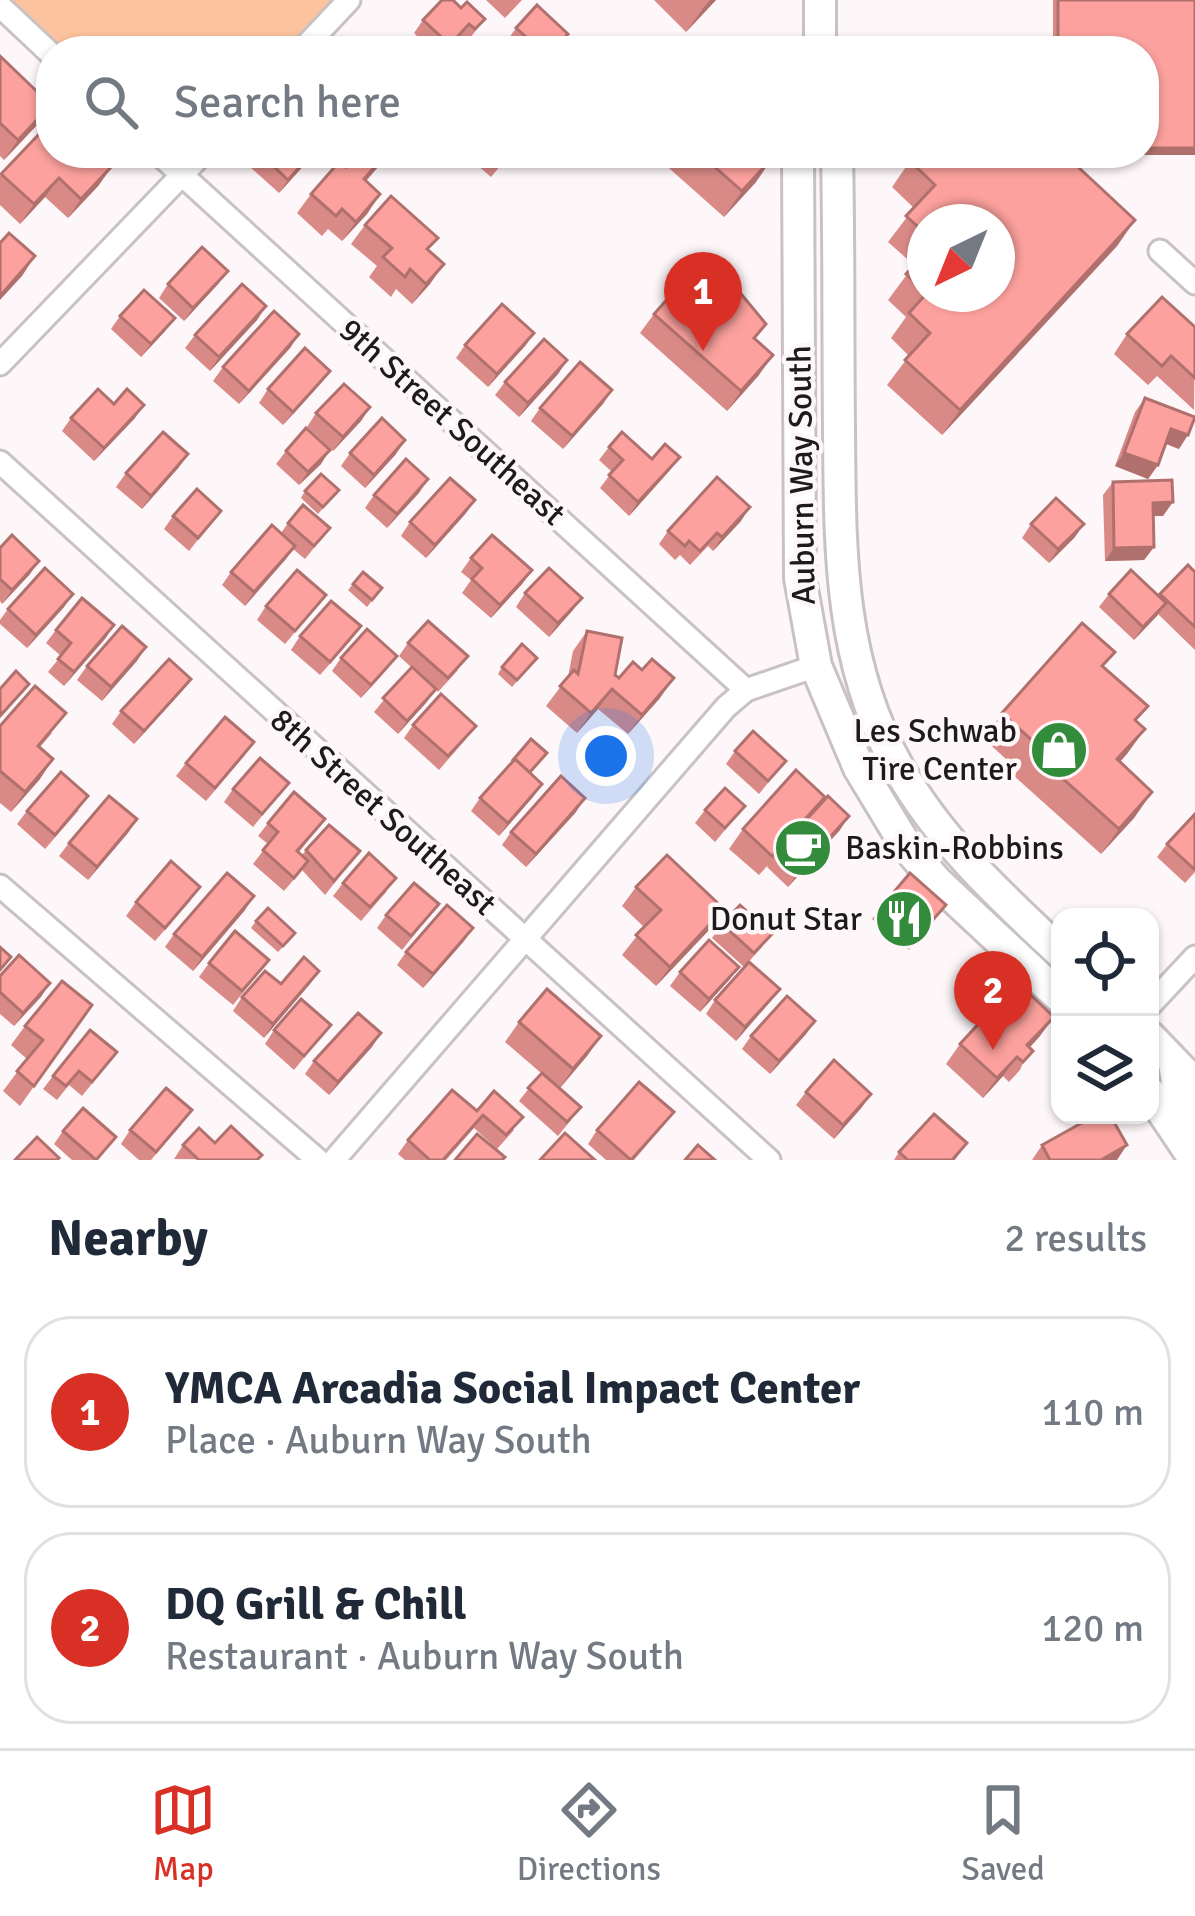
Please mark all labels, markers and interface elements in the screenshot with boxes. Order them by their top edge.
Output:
search box [36,36,1159,168]
icon: search [78,69,144,135]
text: Search here [174,75,401,130]
north arrow [907,204,1015,312]
pin: 1 [664,252,742,351]
street label: 9th Street Southeast [330,310,574,534]
street label: Auburn Way South [779,345,825,605]
street label: 8th Street Southeast [261,700,505,924]
place label: Les Schwab Tire Center [853,711,1017,790]
shop icon: Les Schwab Tire Center [1028,719,1090,781]
your location [576,726,636,786]
cafe icon: Baskin-Robbins [772,817,834,879]
place label: Baskin-Robbins [845,828,1064,869]
restaurant icon: Donut Star [873,888,935,950]
place label: Donut Star [710,899,862,940]
map controls [1051,908,1159,1124]
button: locate [1051,908,1159,1016]
pin: 2 [954,951,1032,1050]
button: layers [1051,1016,1159,1124]
text: Nearby [48,1207,208,1270]
text: 2 results [1004,1214,1147,1262]
text: YMCA Arcadia Social Impact Center [165,1361,860,1416]
text: 1 [79,1388,101,1436]
text: 110 m [1041,1388,1144,1436]
text: Place · Auburn Way South [165,1416,592,1464]
text: DQ Grill & Chill [165,1577,467,1632]
text: 2 [79,1604,101,1652]
text: 120 m [1041,1604,1144,1652]
text: Restaurant · Auburn Way South [165,1632,684,1680]
tab: Map [150,1777,216,1890]
tab: Directions [517,1777,661,1890]
tab: Saved [962,1777,1045,1890]

